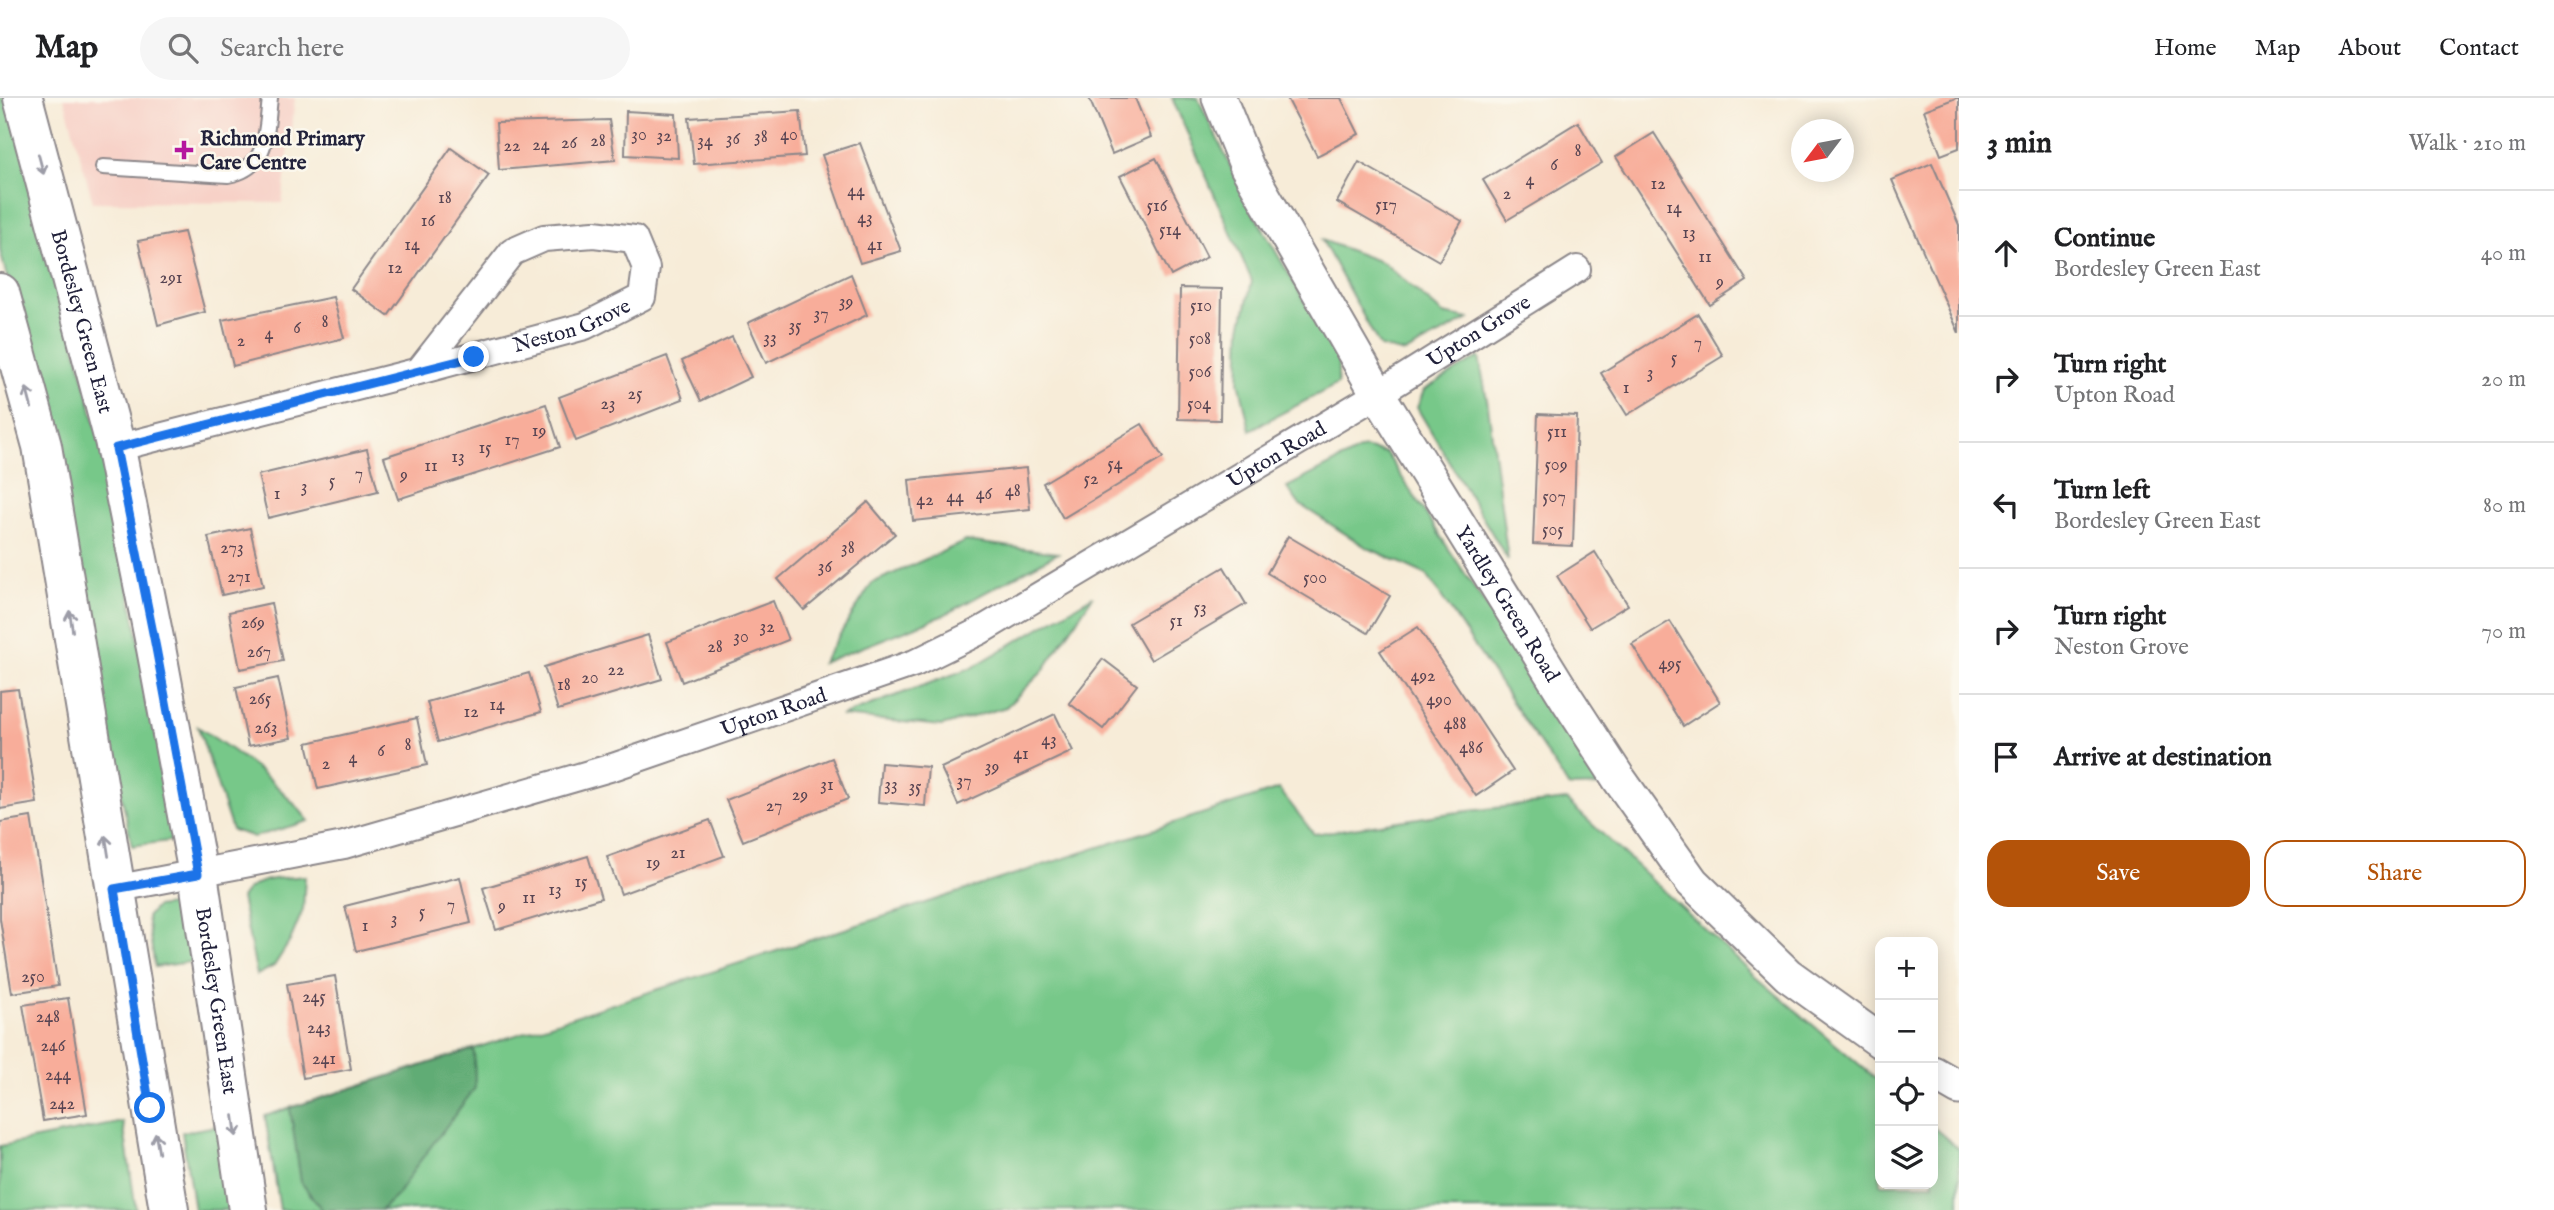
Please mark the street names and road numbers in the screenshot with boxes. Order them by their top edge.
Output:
street label: Bordesley Green East [44,227,118,416]
street label: Upton Grove [1422,289,1536,375]
street label: Neston Grove [510,293,636,360]
street label: Upton Road [1223,416,1332,496]
street label: Yardley Green Road [1448,521,1566,688]
street label: Upton Road [717,682,831,744]
street label: Bordesley Green East [188,905,243,1096]

